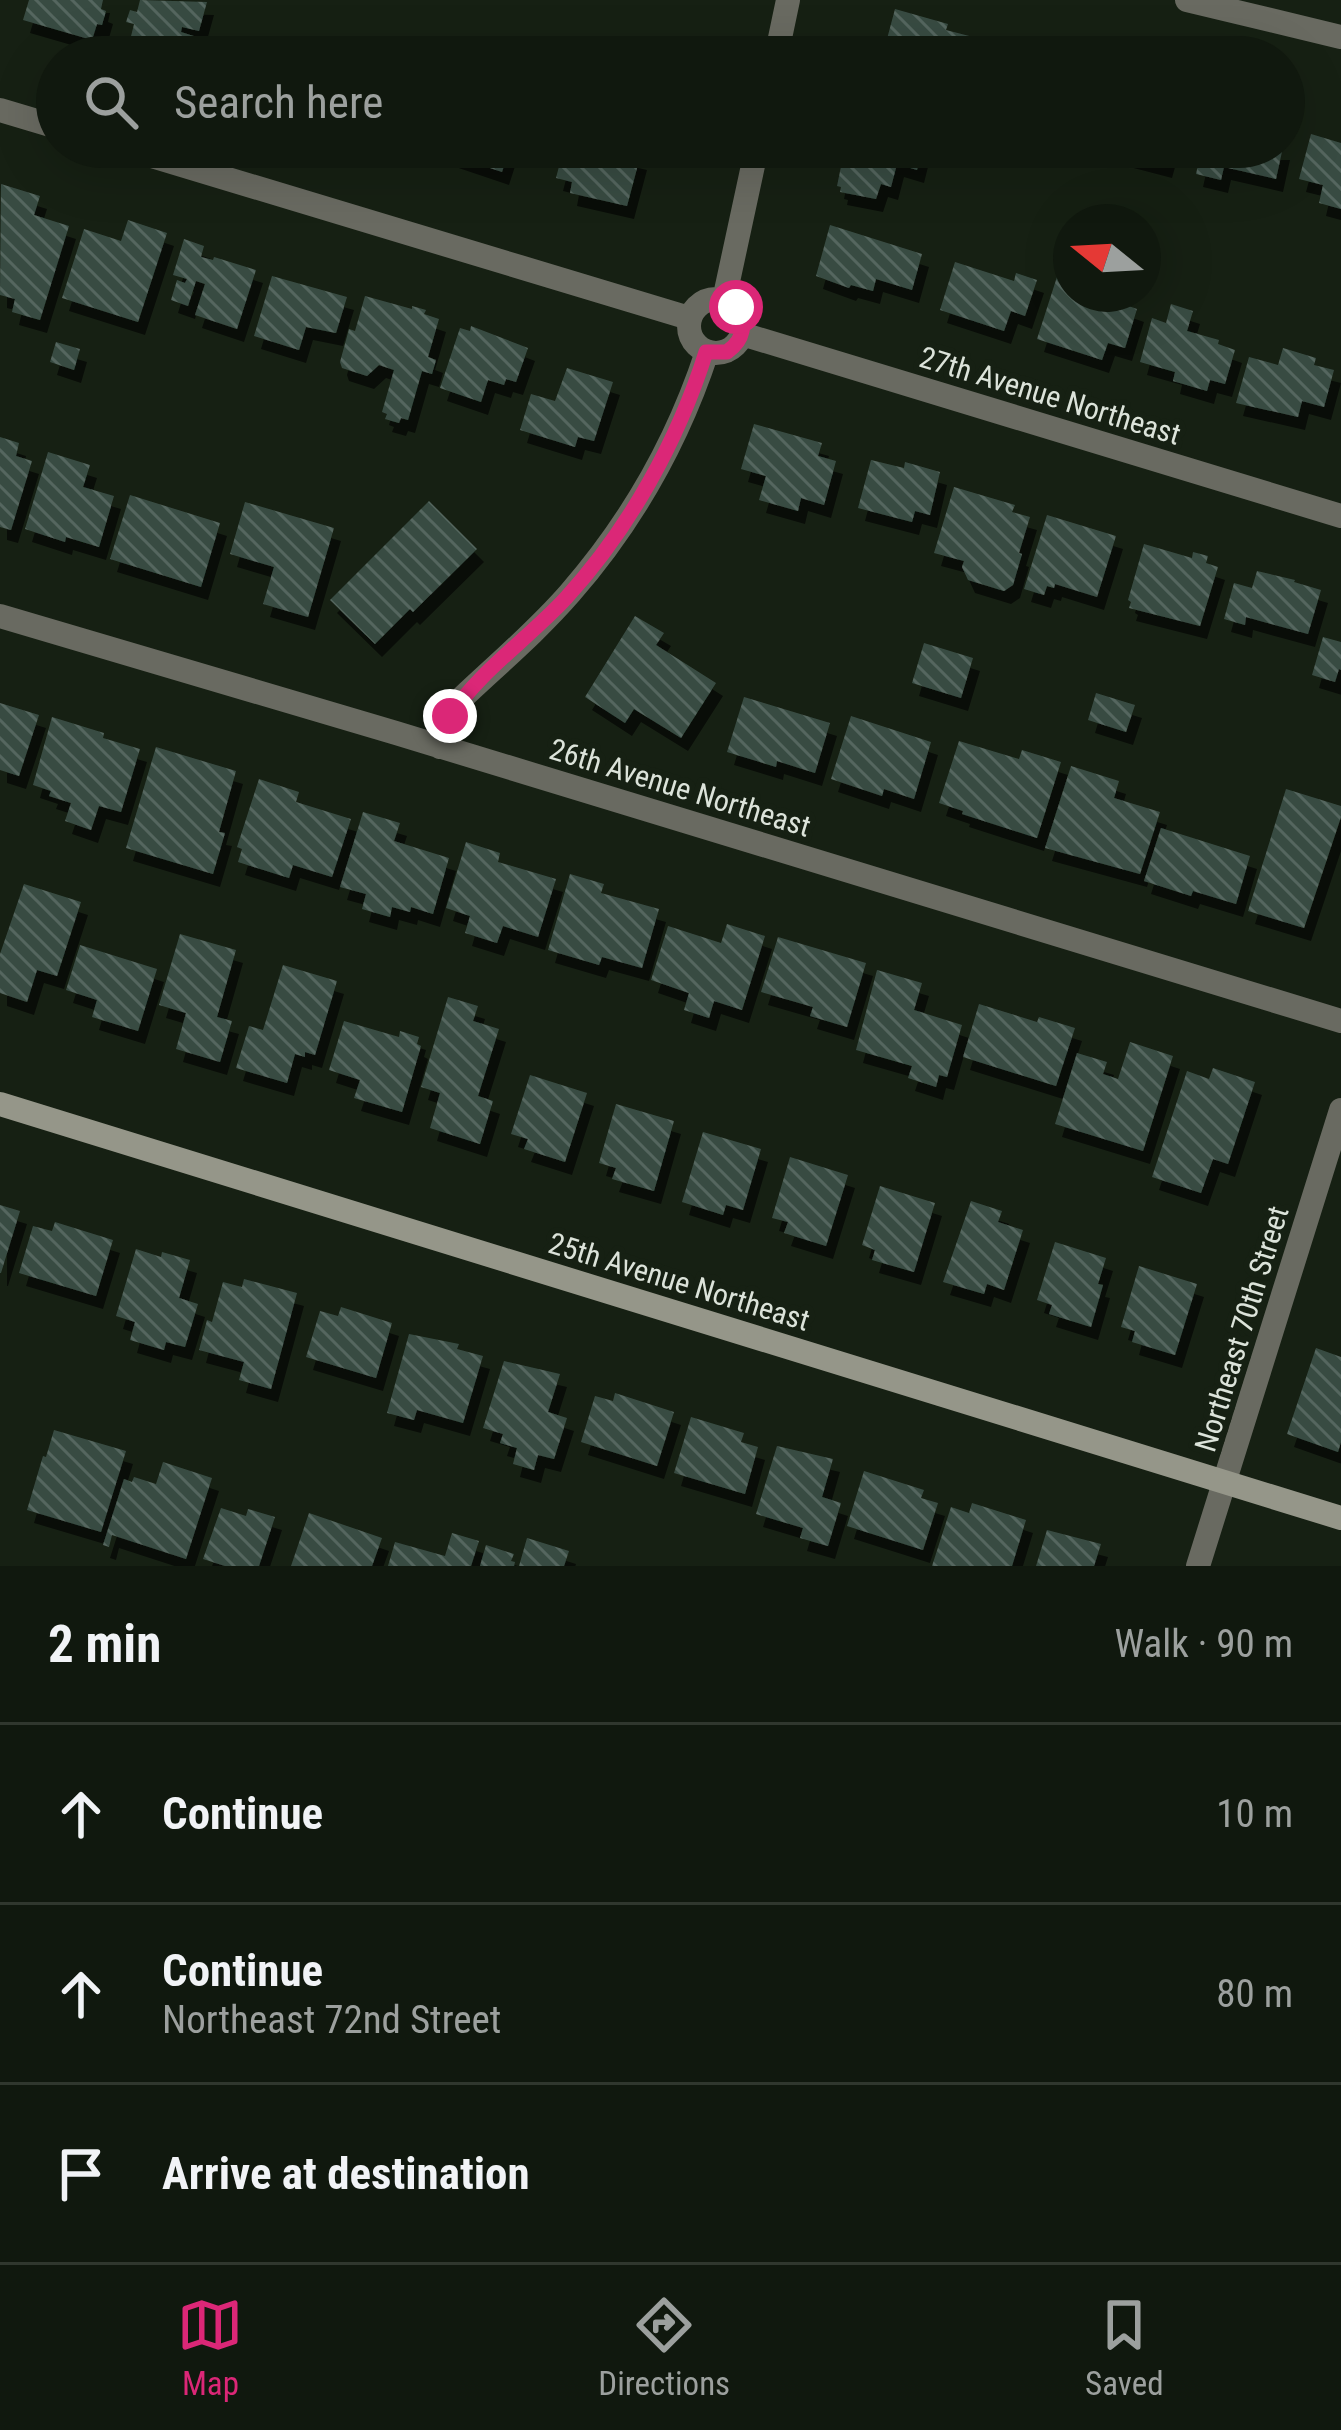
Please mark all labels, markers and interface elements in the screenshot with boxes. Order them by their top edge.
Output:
search box [36,36,1305,168]
icon: search [78,69,144,135]
text: Search here [174,76,383,129]
north arrow [1053,204,1161,312]
route start [709,280,763,334]
street label: 27th Avenue Northeast [915,339,1185,452]
route end [423,689,477,743]
street label: 26th Avenue Northeast [545,731,815,844]
street label: Northeast 70th Street [1188,1202,1296,1456]
street label: 25th Avenue Northeast [544,1225,814,1338]
text: 2 min [48,1615,161,1674]
text: Walk · 90 m [1114,1621,1293,1667]
icon: ahead [48,1781,114,1847]
text: Continue [162,1787,323,1840]
text: 10 m [1216,1791,1293,1837]
text: Continue [162,1944,323,1997]
icon: ahead [48,1961,114,2027]
text: 80 m [1216,1971,1293,2017]
text: Northeast 72nd Street [162,1997,501,2043]
icon: arrive [48,2141,114,2207]
text: Arrive at destination [162,2147,530,2200]
tab: Map [177,2292,243,2403]
tab: Directions [598,2292,730,2403]
tab: Saved [1085,2292,1164,2403]

